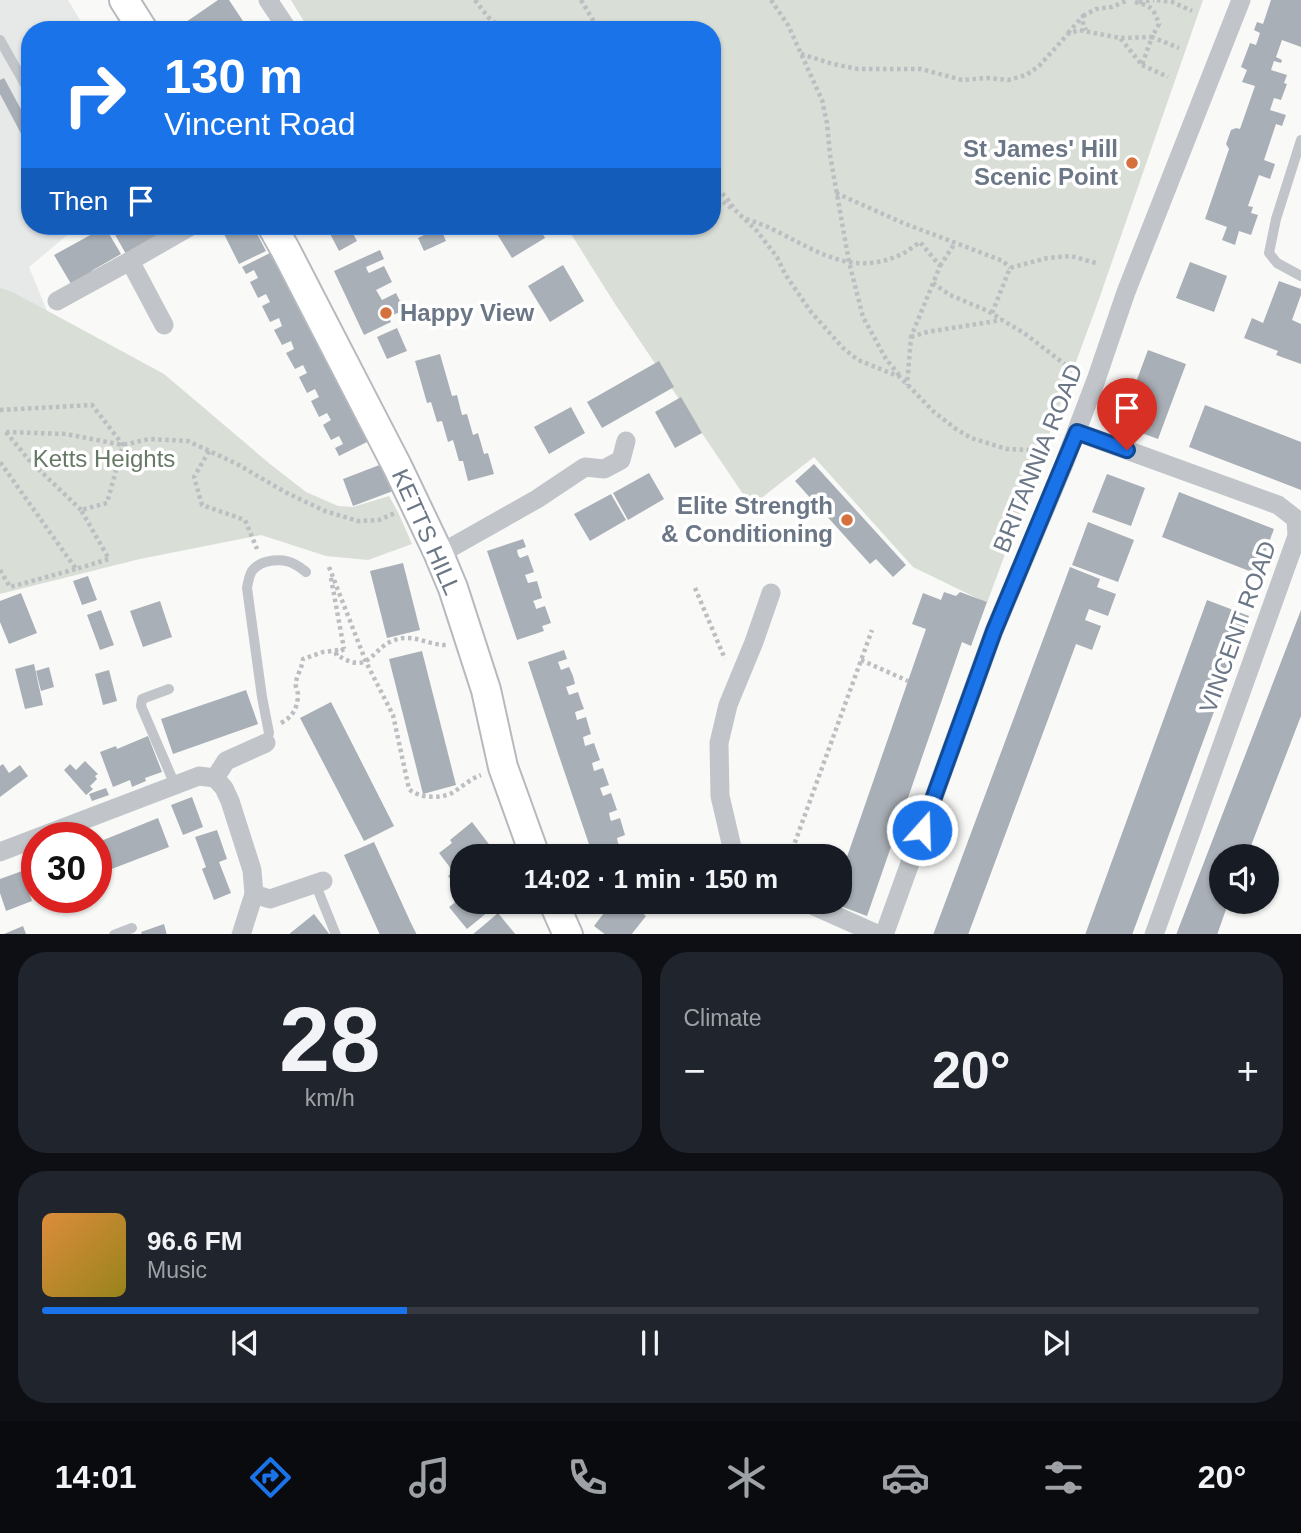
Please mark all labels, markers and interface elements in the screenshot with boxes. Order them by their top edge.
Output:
icon: right [49,49,140,140]
text: 130 m [164,49,303,103]
text: Vincent Road [164,106,356,142]
place label: St James' Hill Scenic Point [963,135,1118,190]
marker: St James' Hill Scenic Point [1124,155,1140,171]
icon: arrive [122,182,160,220]
text: Then [49,186,108,216]
place label: Happy View [400,299,535,326]
marker: Happy View [378,305,394,321]
street label: BRITANNIA ROAD [987,360,1088,556]
pin [1097,378,1157,450]
icon: arrive [1108,389,1146,427]
park label: Ketts Heights [33,445,175,472]
street label: KETTS HILL [387,465,466,599]
place label: Elite Strength & Conditioning [661,492,833,547]
marker: Elite Strength & Conditioning [839,512,855,528]
street label: VINCENT ROAD [1194,537,1281,716]
position arrow [885,793,959,867]
speed limit sign: 30 [21,822,112,913]
map controls [1209,844,1279,914]
button: sound [1209,844,1279,914]
text: 14:02 · 1 min · 150 m [524,864,778,894]
text: 28 [279,989,380,1090]
text: Climate [684,1005,761,1031]
text: 20° [932,1041,1011,1099]
text: − [684,1050,706,1092]
text: + [1237,1050,1259,1092]
text: km/h [305,1085,355,1111]
text: 96.6 FM [147,1226,242,1256]
text: Music [147,1257,207,1283]
icon: previous [226,1324,264,1362]
icon: pause [631,1324,669,1362]
icon: next [1037,1324,1075,1362]
icon: directions [246,1453,295,1502]
icon: music [405,1453,454,1502]
icon: phone [563,1453,612,1502]
icon: climate [722,1453,771,1502]
icon: car [881,1453,930,1502]
icon: filters [1039,1453,1088,1502]
text: 14:01 [55,1459,137,1495]
text: 20° [1198,1459,1246,1495]

